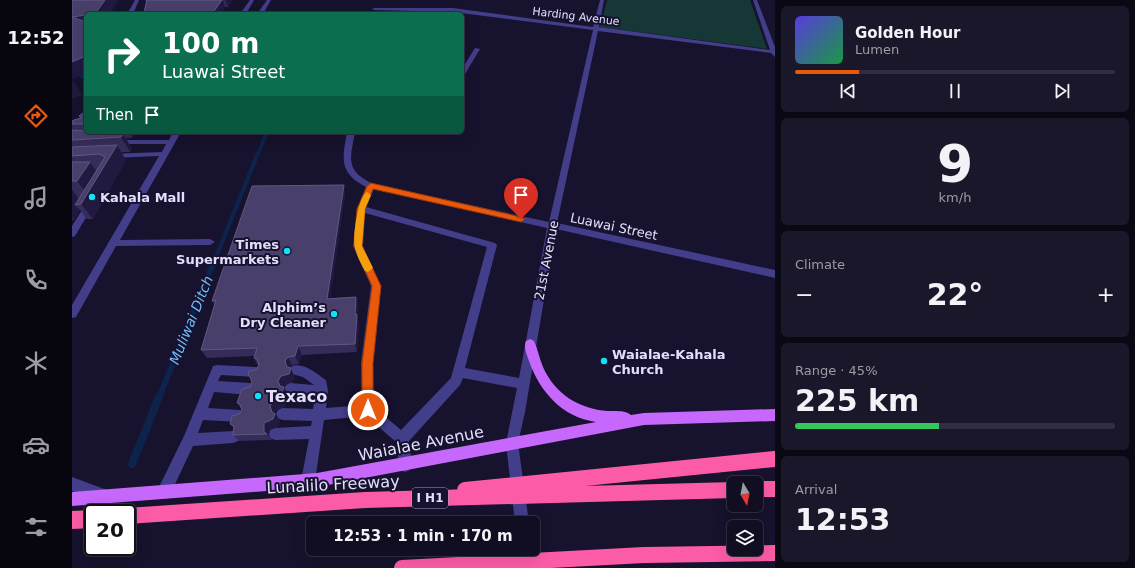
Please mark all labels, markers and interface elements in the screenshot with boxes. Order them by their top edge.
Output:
street label: Harding Avenue [532,5,620,28]
text: Golden Hour [855,24,961,42]
text: 12:52 [7,27,65,48]
text: 100 m [162,27,259,60]
icon: right [96,28,148,80]
text: Lumen [855,42,899,57]
text: Luawai Street [162,61,285,82]
icon: previous [837,80,859,102]
icon: pause [944,80,966,102]
icon: next [1051,80,1073,102]
icon: directions [22,102,50,130]
icon: arrive [141,104,163,126]
text: Then [96,106,133,124]
text: 9 [937,134,973,194]
pin [504,178,538,219]
icon: music [22,184,50,212]
icon: arrive [510,184,532,206]
place label: Kahala Mall [100,190,185,205]
text: km/h [939,190,971,205]
marker: Kahala Mall [87,192,97,202]
street label: Luawai Street [569,210,659,243]
street label: 21st Avenue [531,219,562,301]
place label: Times Supermarkets [176,237,279,267]
marker: Times Supermarkets [282,246,292,256]
text: Climate [795,257,845,272]
icon: phone [22,266,50,294]
water label: Muliwai Ditch [166,273,216,367]
text: 22° [927,277,983,312]
text: − [795,282,813,307]
text: + [1097,282,1115,307]
place label: Alphim’s Dry Cleaner [240,300,327,330]
marker: Alphim’s Dry Cleaner [329,309,339,319]
place label: Waialae-Kahala Church [612,347,725,377]
icon: climate [22,349,50,377]
marker: Waialae-Kahala Church [599,356,609,366]
text: Range · 45% [795,363,878,378]
text: 225 km [795,383,919,418]
place label: Texaco [266,387,327,406]
position arrow [347,389,389,431]
marker: Texaco [253,391,263,401]
street label: Waialae Avenue [357,422,485,465]
icon: car [22,431,50,459]
street label: Lunalilo Freeway [266,472,400,497]
north arrow [727,476,763,512]
map controls [727,476,763,556]
text: Arrival [795,482,837,497]
road number: I H1 [412,488,448,508]
text: 12:53 [795,502,891,537]
speed limit sign: 20 [84,504,136,556]
icon: filters [22,513,50,541]
button: layers [727,520,763,556]
text: 12:53 · 1 min · 170 m [333,527,513,545]

